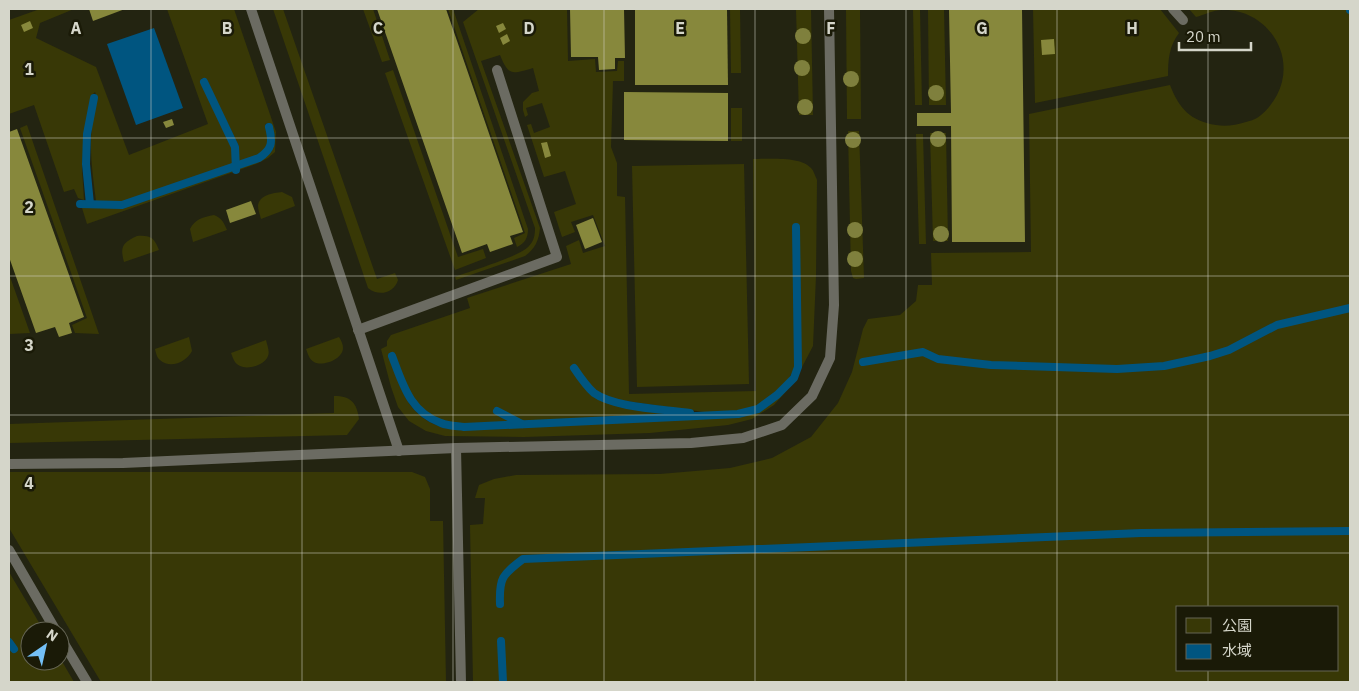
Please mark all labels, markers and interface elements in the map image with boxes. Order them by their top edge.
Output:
text: A [71,18,82,38]
text: B [222,18,233,38]
text: C [373,18,383,38]
text: D [523,18,535,38]
text: E [675,18,685,38]
text: F [826,18,836,38]
text: G [976,18,988,38]
text: H [1126,18,1138,38]
scale bar [1179,20,1252,52]
text: 20 m [1186,27,1221,46]
text: 1 [24,59,34,79]
text: 2 [24,197,34,217]
text: 3 [24,335,34,355]
text: 4 [24,473,34,493]
legend [1176,606,1339,671]
text: 公園 [1222,616,1252,635]
north arrow [20,621,70,671]
text: N [43,625,62,646]
text: 水域 [1222,641,1252,660]

